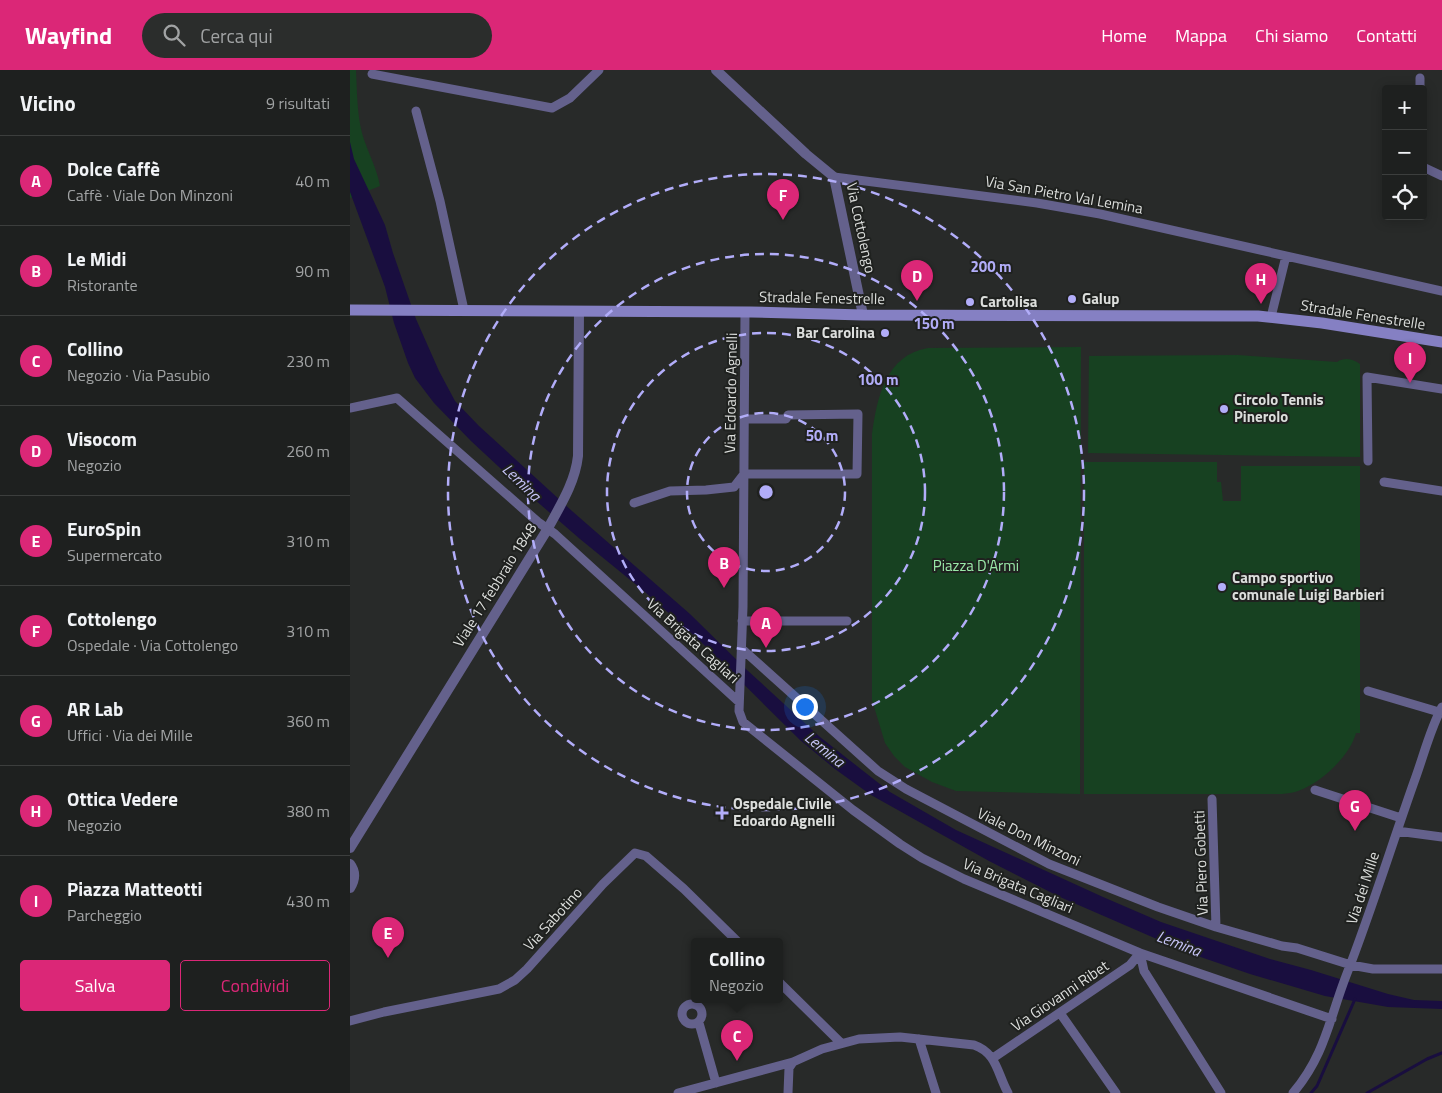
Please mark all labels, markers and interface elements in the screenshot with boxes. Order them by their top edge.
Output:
search box [142,13,492,58]
text: Wayfind [25,17,112,53]
icon: search [160,21,188,49]
text: Cerca qui [200,21,273,50]
text: Home [1101,22,1147,49]
text: Mappa [1175,22,1227,49]
text: Chi siamo [1255,22,1328,49]
text: Contatti [1356,22,1417,49]
map controls [1382,85,1427,220]
button: + [1382,85,1427,130]
text: Vicino [20,87,76,119]
text: 9 risultati [266,91,330,115]
button: − [1382,130,1427,175]
text: Dolce Caffè [67,154,160,183]
text: A [31,169,41,193]
text: 40 m [295,169,330,193]
street label: Via San Pietro Val Lemina [983,169,1145,220]
button: locate [1382,175,1427,220]
pin: F [767,179,799,220]
street label: Via Cottolengo [841,181,882,275]
text: Caffè · Viale Don Minzoni [67,183,233,207]
text: Le Midi [67,244,126,273]
text: 200 m [970,255,1012,278]
text: B [31,259,41,283]
text: 90 m [295,259,330,283]
pin: D [901,260,933,301]
pin: H [1245,263,1277,304]
text: Ristorante [67,273,138,297]
street label: Stradale Fenestrelle [759,285,885,310]
place label: Galup [1082,287,1119,310]
place label: Cartolisa [980,290,1038,313]
marker: Galup [1066,293,1078,305]
street label: Stradale Fenestrelle [1299,293,1427,336]
marker: Cartolisa [964,296,976,308]
text: 150 m [913,312,955,335]
place label: Bar Carolina [796,321,875,344]
marker: Bar Carolina [879,327,891,339]
street label: Via Edoardo Agnelli [718,332,743,454]
text: Collino [67,334,123,363]
pin: I [1394,342,1426,383]
text: C [32,349,40,373]
text: 230 m [286,349,330,373]
text: Negozio · Via Pasubio [67,363,210,387]
text: 100 m [857,368,899,391]
place label: Circolo Tennis Pinerolo [1234,388,1324,428]
marker: Circolo Tennis Pinerolo [1218,403,1230,415]
text: Visocom [67,424,137,453]
text: 50 m [806,424,838,447]
text: D [31,439,41,463]
text: 260 m [286,439,330,463]
text: Negozio [67,453,122,477]
water label: Lemina [497,457,548,507]
centre of rings [757,483,775,501]
text: EuroSpin [67,514,141,543]
street label: Viale 17 febbraio 1848 [447,518,542,651]
text: E [32,529,40,553]
text: 310 m [286,529,330,553]
text: Supermercato [67,543,162,567]
pin: B [708,547,740,588]
park label: Piazza D'Armi [933,554,1019,577]
place label: Campo sportivo comunale Luigi Barbieri [1232,566,1384,606]
marker: Campo sportivo comunale Luigi Barbieri [1216,581,1228,593]
street label: Via Brigata Cagliari [642,593,745,689]
text: Cottolengo [67,604,157,633]
pin: A [750,607,782,648]
text: F [32,619,40,643]
text: 310 m [286,619,330,643]
text: Ospedale · Via Cottolengo [67,633,238,657]
text: AR Lab [67,694,123,723]
your location [792,694,818,720]
text: G [31,709,41,733]
text: 360 m [286,709,330,733]
text: Uffici · Via dei Mille [67,723,193,747]
water label: Lemina [800,725,851,773]
text: Ottica Vedere [67,784,178,813]
pin: G [1339,790,1371,831]
place label: Ospedale Civile Edoardo Agnelli [733,792,835,832]
text: H [31,799,41,823]
text: 380 m [286,799,330,823]
street label: Viale Don Minzoni [973,801,1085,872]
marker: Ospedale Civile Edoardo Agnelli [715,806,729,820]
street label: Via Piero Gobetti [1187,810,1214,916]
text: Negozio [67,813,122,837]
street label: Via dei Mille [1340,848,1385,927]
street label: Via Brigata Cagliari [959,852,1077,919]
text: Piazza Matteotti [67,874,202,903]
street label: Via Sabotino [518,882,588,956]
text: I [34,889,38,913]
text: 430 m [286,889,330,913]
text: Parcheggio [67,903,142,927]
pin: E [372,917,404,958]
water label: Lemina [1153,924,1206,963]
popup [691,938,783,1003]
text: Collino [709,944,765,973]
street label: Via Giovanni Ribet [1006,954,1114,1037]
button: Salva [20,960,170,1011]
button: Condividi [180,960,330,1011]
text: Negozio [709,973,764,997]
pin: C [721,1020,753,1061]

